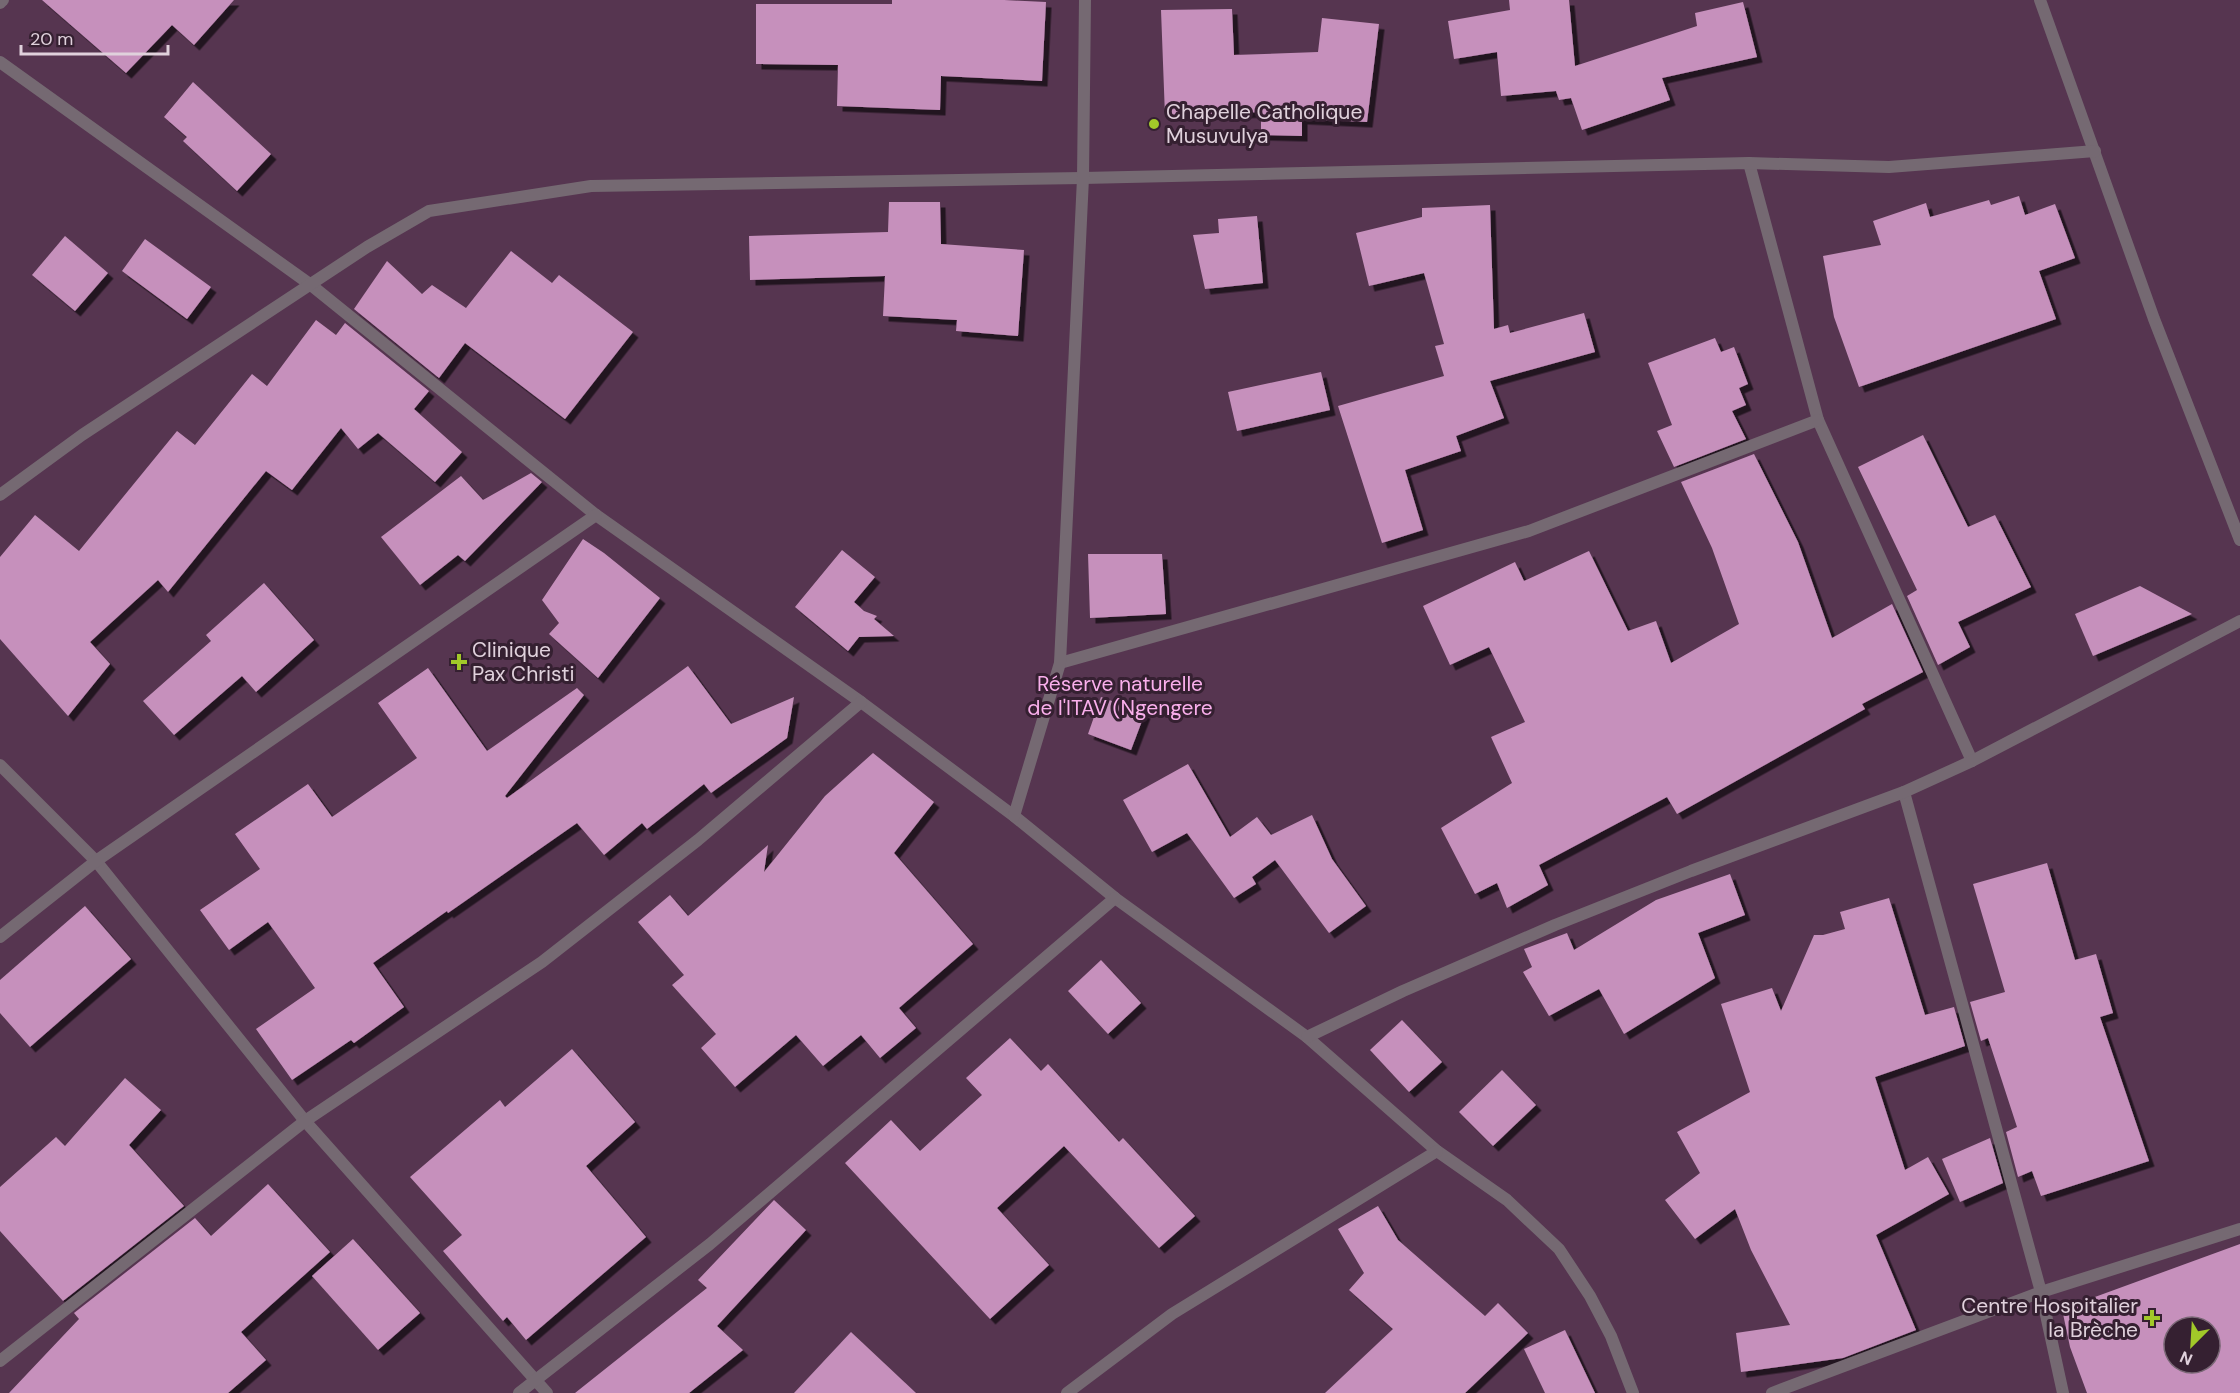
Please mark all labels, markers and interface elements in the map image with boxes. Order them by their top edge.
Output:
scale bar [21,18,168,56]
text: 20 m [30,27,73,51]
place label: Chapelle Catholique Musuvulya [1166,98,1362,150]
marker: Chapelle Catholique Musuvulya [1147,117,1161,131]
place label: Clinique Pax Christi [472,636,574,688]
marker: Clinique Pax Christi [450,653,468,671]
park label: Réserve naturelle de l'ITAV (Ngengere [1027,670,1213,722]
place label: Centre Hospitalier la Brèche [1961,1292,2138,1344]
marker: Centre Hospitalier la Brèche [2143,1309,2161,1327]
north arrow [2162,1315,2222,1375]
text: N [2177,1346,2196,1370]

